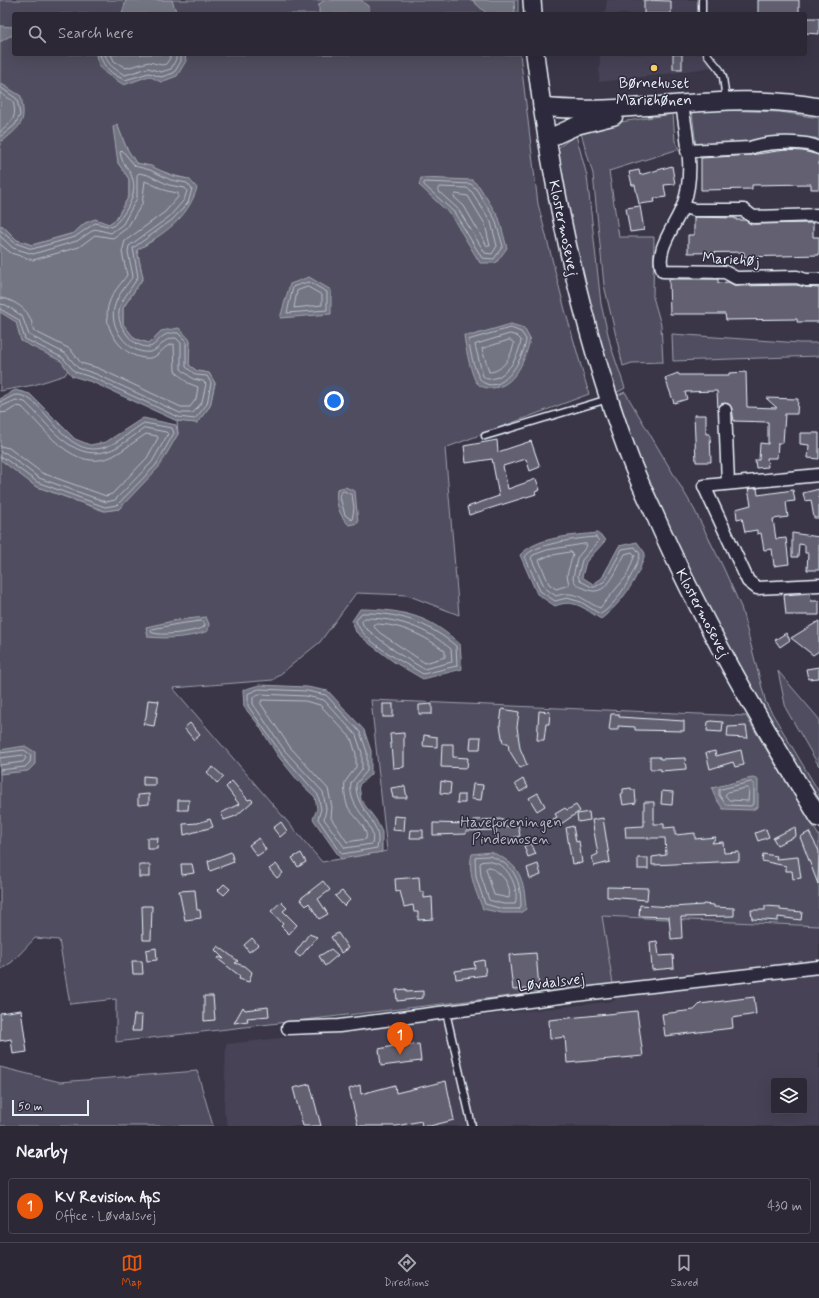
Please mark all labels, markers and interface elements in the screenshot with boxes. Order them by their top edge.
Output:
search box [12,12,807,56]
icon: search [26,23,48,45]
text: Search here [58,24,134,44]
marker: Børnehuset Mariehønen [649,63,659,73]
place label: Børnehuset Mariehønen [616,74,692,111]
street label: Klostermosevej [543,178,583,278]
street label: Mariehøj [702,248,760,272]
your location [324,391,344,411]
street label: Klostermosevej [670,566,734,661]
park label: Haveforeningen Pindemosen [460,813,562,850]
street label: Løvdalsvej [516,969,586,997]
pin: 1 [387,1022,413,1055]
map controls [771,1078,807,1114]
button: layers [771,1078,807,1114]
scale bar [12,1098,89,1117]
text: 50 m [18,1100,43,1114]
text: Nearby [16,1141,68,1163]
text: KV Revision ApS [55,1188,161,1208]
text: 1 [27,1198,33,1215]
text: 430 m [767,1198,802,1215]
text: Office · Løvdalsvej [55,1208,156,1225]
tab: Map [121,1252,143,1290]
tab: Directions [384,1252,429,1290]
tab: Saved [671,1252,698,1290]

